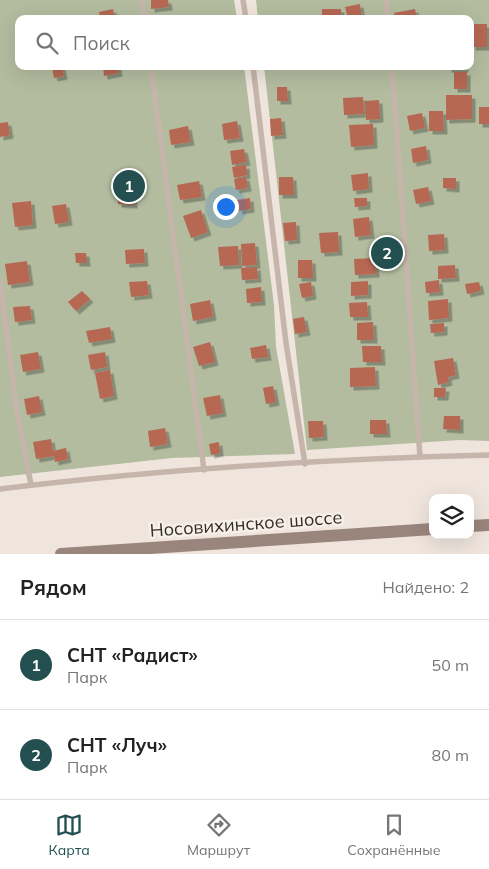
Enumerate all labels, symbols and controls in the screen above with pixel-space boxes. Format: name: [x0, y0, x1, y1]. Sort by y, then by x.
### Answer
search box: [15, 15, 474, 70]
icon: search: [33, 29, 61, 57]
text: Поиск: [73, 31, 130, 55]
pin: 1: [113, 167, 145, 205]
your location: [213, 194, 239, 220]
pin: 2: [371, 234, 403, 272]
map controls: [429, 494, 474, 539]
button: layers: [429, 494, 474, 539]
street label: Носовихинское шоссе: [149, 505, 343, 542]
text: Рядом: [20, 574, 87, 600]
text: Найдено: 2: [383, 577, 469, 597]
text: СНТ «Радист»: [67, 643, 198, 667]
text: 1: [31, 655, 41, 675]
text: 50 m: [432, 655, 469, 675]
text: Парк: [67, 667, 107, 687]
text: СНТ «Луч»: [67, 733, 167, 757]
text: 2: [31, 745, 41, 765]
text: 80 m: [432, 745, 469, 765]
text: Парк: [67, 757, 107, 777]
tab: Карта: [49, 811, 90, 859]
tab: Маршрут: [187, 811, 250, 859]
tab: Сохранённые: [347, 811, 440, 859]

